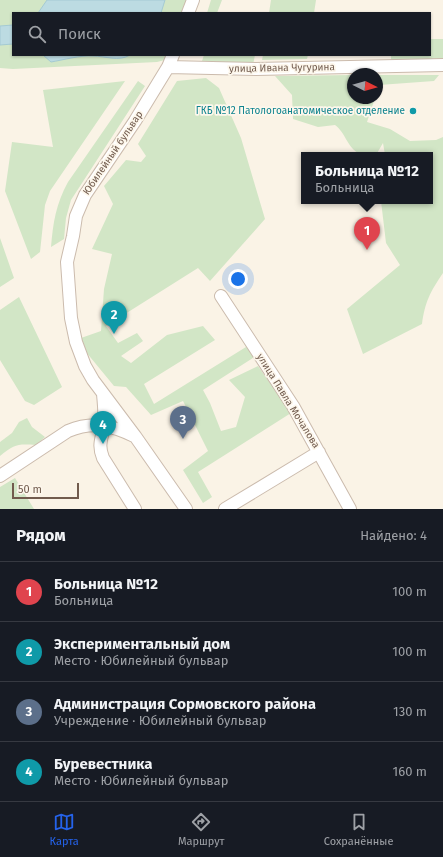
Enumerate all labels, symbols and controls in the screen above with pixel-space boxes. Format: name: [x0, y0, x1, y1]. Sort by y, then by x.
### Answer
search box: [12, 12, 431, 56]
icon: search: [26, 23, 48, 45]
text: Поиск: [58, 25, 101, 43]
street label: улица Ивана Чугурина: [229, 61, 335, 75]
north arrow: [347, 68, 383, 104]
place label: ГКБ №12 Патологоанатомическое отделение: [196, 105, 405, 117]
marker: ГКБ №12 Патологоанатомическое отделение: [408, 106, 418, 116]
street label: Юбилейный бульвар: [81, 109, 145, 197]
popup: [301, 152, 433, 204]
text: Больница №12: [315, 162, 419, 180]
text: Больница: [315, 180, 374, 195]
pin: 1: [354, 217, 380, 250]
your location: [228, 269, 248, 289]
pin: 2: [101, 301, 127, 334]
street label: улица Павла Мочалова: [254, 351, 322, 451]
pin: 3: [170, 406, 196, 439]
pin: 4: [90, 411, 116, 444]
scale bar: [12, 481, 79, 500]
text: 50 m: [18, 483, 42, 496]
text: Рядом: [16, 525, 66, 546]
text: Найдено: 4: [360, 528, 427, 543]
text: Больница №12: [54, 575, 158, 593]
text: 1: [26, 584, 32, 599]
text: 100 m: [392, 584, 427, 599]
text: Больница: [54, 593, 113, 608]
text: Экспериментальный дом: [54, 635, 230, 653]
text: 2: [26, 644, 32, 659]
text: 100 m: [392, 644, 427, 659]
text: Место · Юбилейный бульвар: [54, 653, 228, 668]
text: Администрация Сормовского района: [54, 695, 316, 713]
text: 3: [26, 704, 32, 719]
text: 130 m: [393, 704, 427, 719]
text: Учреждение · Юбилейный бульвар: [54, 713, 267, 728]
text: Буревестника: [54, 755, 152, 773]
text: 4: [25, 764, 33, 779]
text: 160 m: [393, 764, 427, 779]
text: Место · Юбилейный бульвар: [54, 773, 228, 788]
tab: Карта: [50, 811, 79, 848]
tab: Маршрут: [178, 811, 225, 848]
tab: Сохранённые: [324, 811, 393, 848]

